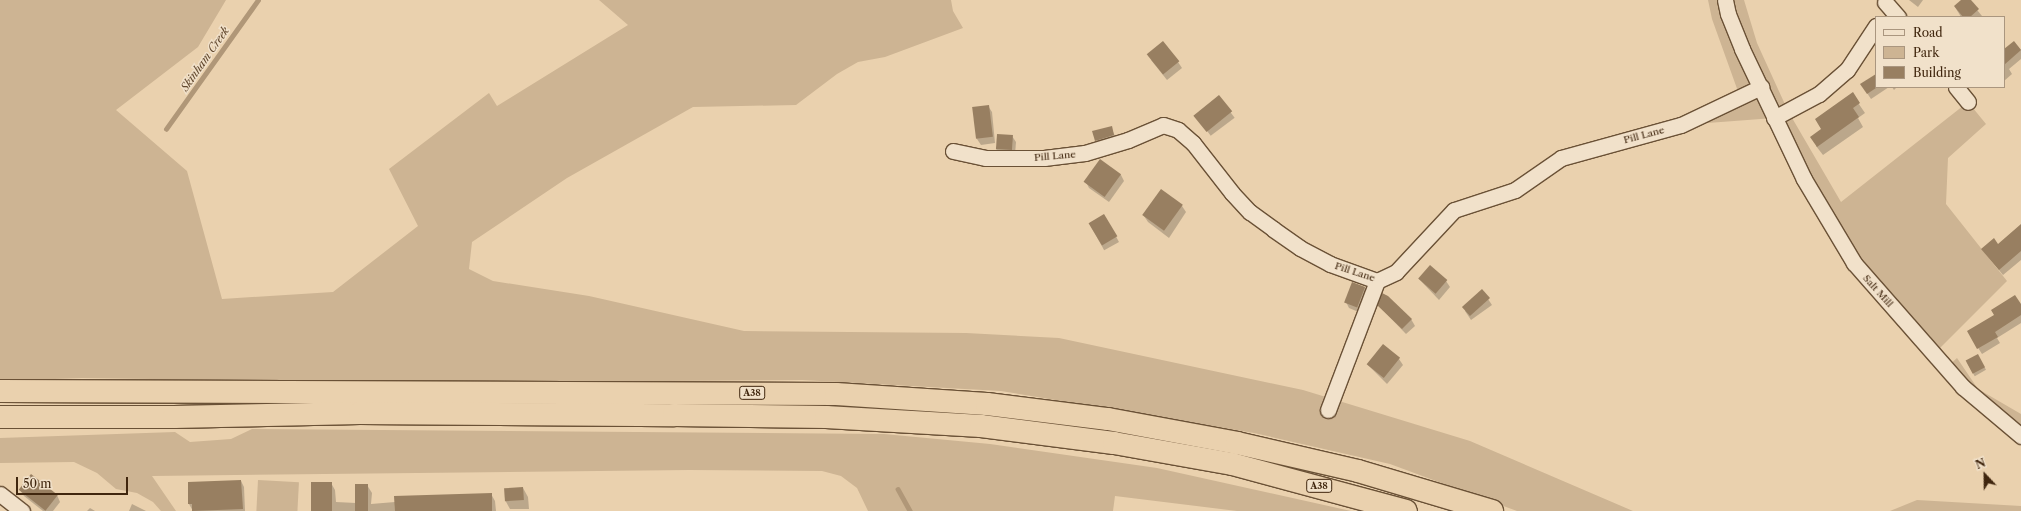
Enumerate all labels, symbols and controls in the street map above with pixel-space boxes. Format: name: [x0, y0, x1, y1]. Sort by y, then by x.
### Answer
legend: [1875, 16, 2005, 88]
water label: Skinham Creek: [178, 24, 232, 94]
text: Road: [1913, 25, 1943, 40]
text: Park: [1913, 45, 1939, 60]
text: Building: [1913, 65, 1961, 80]
street label: Pill Lane: [1622, 124, 1666, 146]
street label: Pill Lane: [1034, 148, 1076, 164]
street label: Pill Lane: [1333, 260, 1377, 284]
street label: Salt Mill: [1860, 272, 1896, 310]
road number: A38: [739, 386, 765, 400]
north arrow: [1965, 455, 2005, 495]
text: N: [1973, 456, 1988, 472]
scale bar: [18, 469, 130, 495]
text: 50 m: [23, 476, 52, 491]
road number: A38: [1306, 479, 1332, 493]

